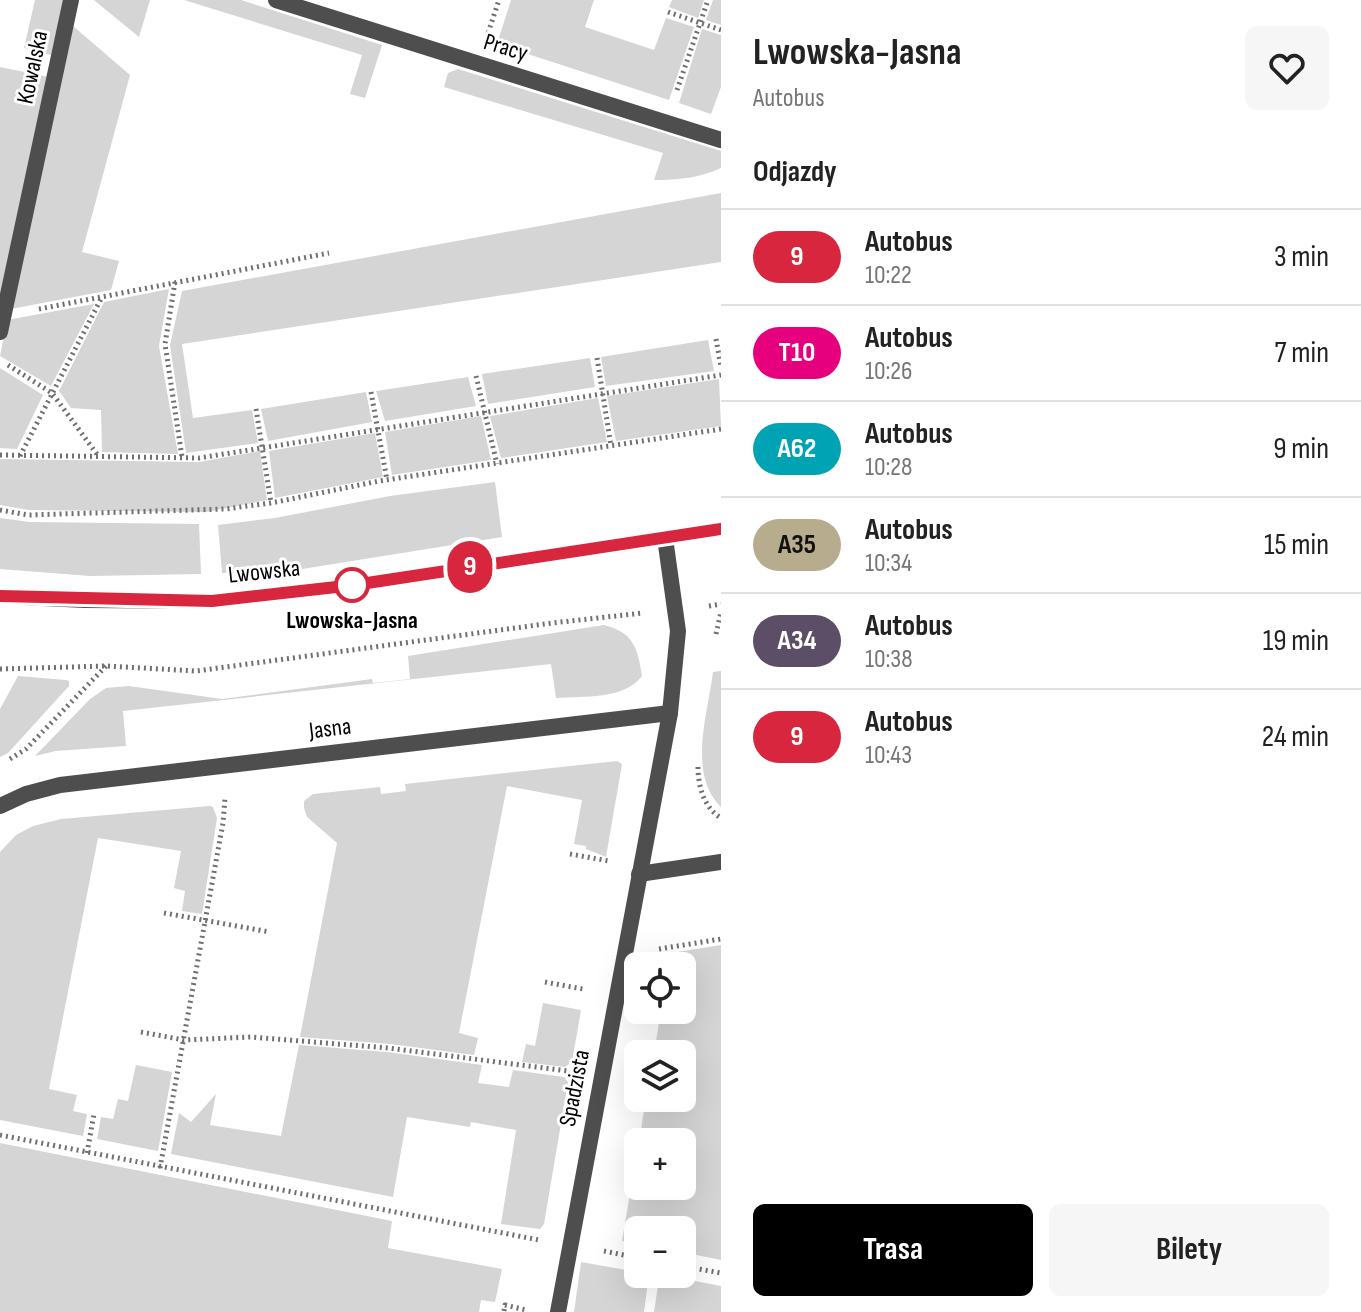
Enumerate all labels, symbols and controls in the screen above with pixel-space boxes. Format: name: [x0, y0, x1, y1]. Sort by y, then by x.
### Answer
button: heart: [1245, 26, 1329, 110]
street label: Pracy: [480, 27, 531, 68]
street label: Kowalska: [11, 28, 54, 106]
text: Lwowska-Jasna: [753, 30, 962, 75]
text: Autobus: [753, 83, 825, 114]
text: Odjazdy: [753, 154, 837, 190]
text: Autobus: [865, 224, 953, 260]
text: 3 min: [1274, 239, 1329, 275]
text: 9: [790, 240, 804, 273]
text: 10:22: [865, 260, 912, 291]
text: Autobus: [865, 320, 953, 356]
text: 7 min: [1275, 335, 1329, 371]
text: T10: [779, 336, 815, 369]
text: 10:26: [865, 356, 912, 387]
text: Autobus: [865, 416, 953, 452]
text: 9 min: [1273, 431, 1329, 467]
text: A62: [778, 432, 816, 465]
text: 10:28: [865, 452, 912, 483]
text: Autobus: [865, 512, 953, 548]
text: 15 min: [1264, 527, 1329, 563]
text: A35: [778, 528, 816, 561]
line badge: 9: [444, 541, 496, 593]
text: 10:34: [865, 548, 912, 579]
text: 9: [463, 550, 477, 583]
street label: Lwowska: [227, 553, 301, 590]
marker: Lwowska-Jasna: [335, 568, 369, 602]
place label: Lwowska-Jasna: [286, 606, 418, 635]
text: Autobus: [865, 608, 953, 644]
text: 19 min: [1263, 623, 1329, 659]
text: A34: [778, 624, 817, 657]
text: 10:38: [865, 644, 913, 675]
text: Autobus: [865, 704, 953, 740]
street label: Jasna: [306, 712, 353, 746]
text: 24 min: [1262, 719, 1329, 755]
text: 9: [790, 720, 804, 753]
text: 10:43: [865, 740, 912, 771]
map controls: [624, 952, 696, 1288]
button: locate: [624, 952, 696, 1024]
button: layers: [624, 1040, 696, 1112]
street label: Spadzista: [553, 1047, 596, 1129]
button: +: [624, 1128, 696, 1200]
button: Trasa: [753, 1204, 1033, 1296]
button: Bilety: [1049, 1204, 1329, 1296]
button: −: [624, 1216, 696, 1288]

